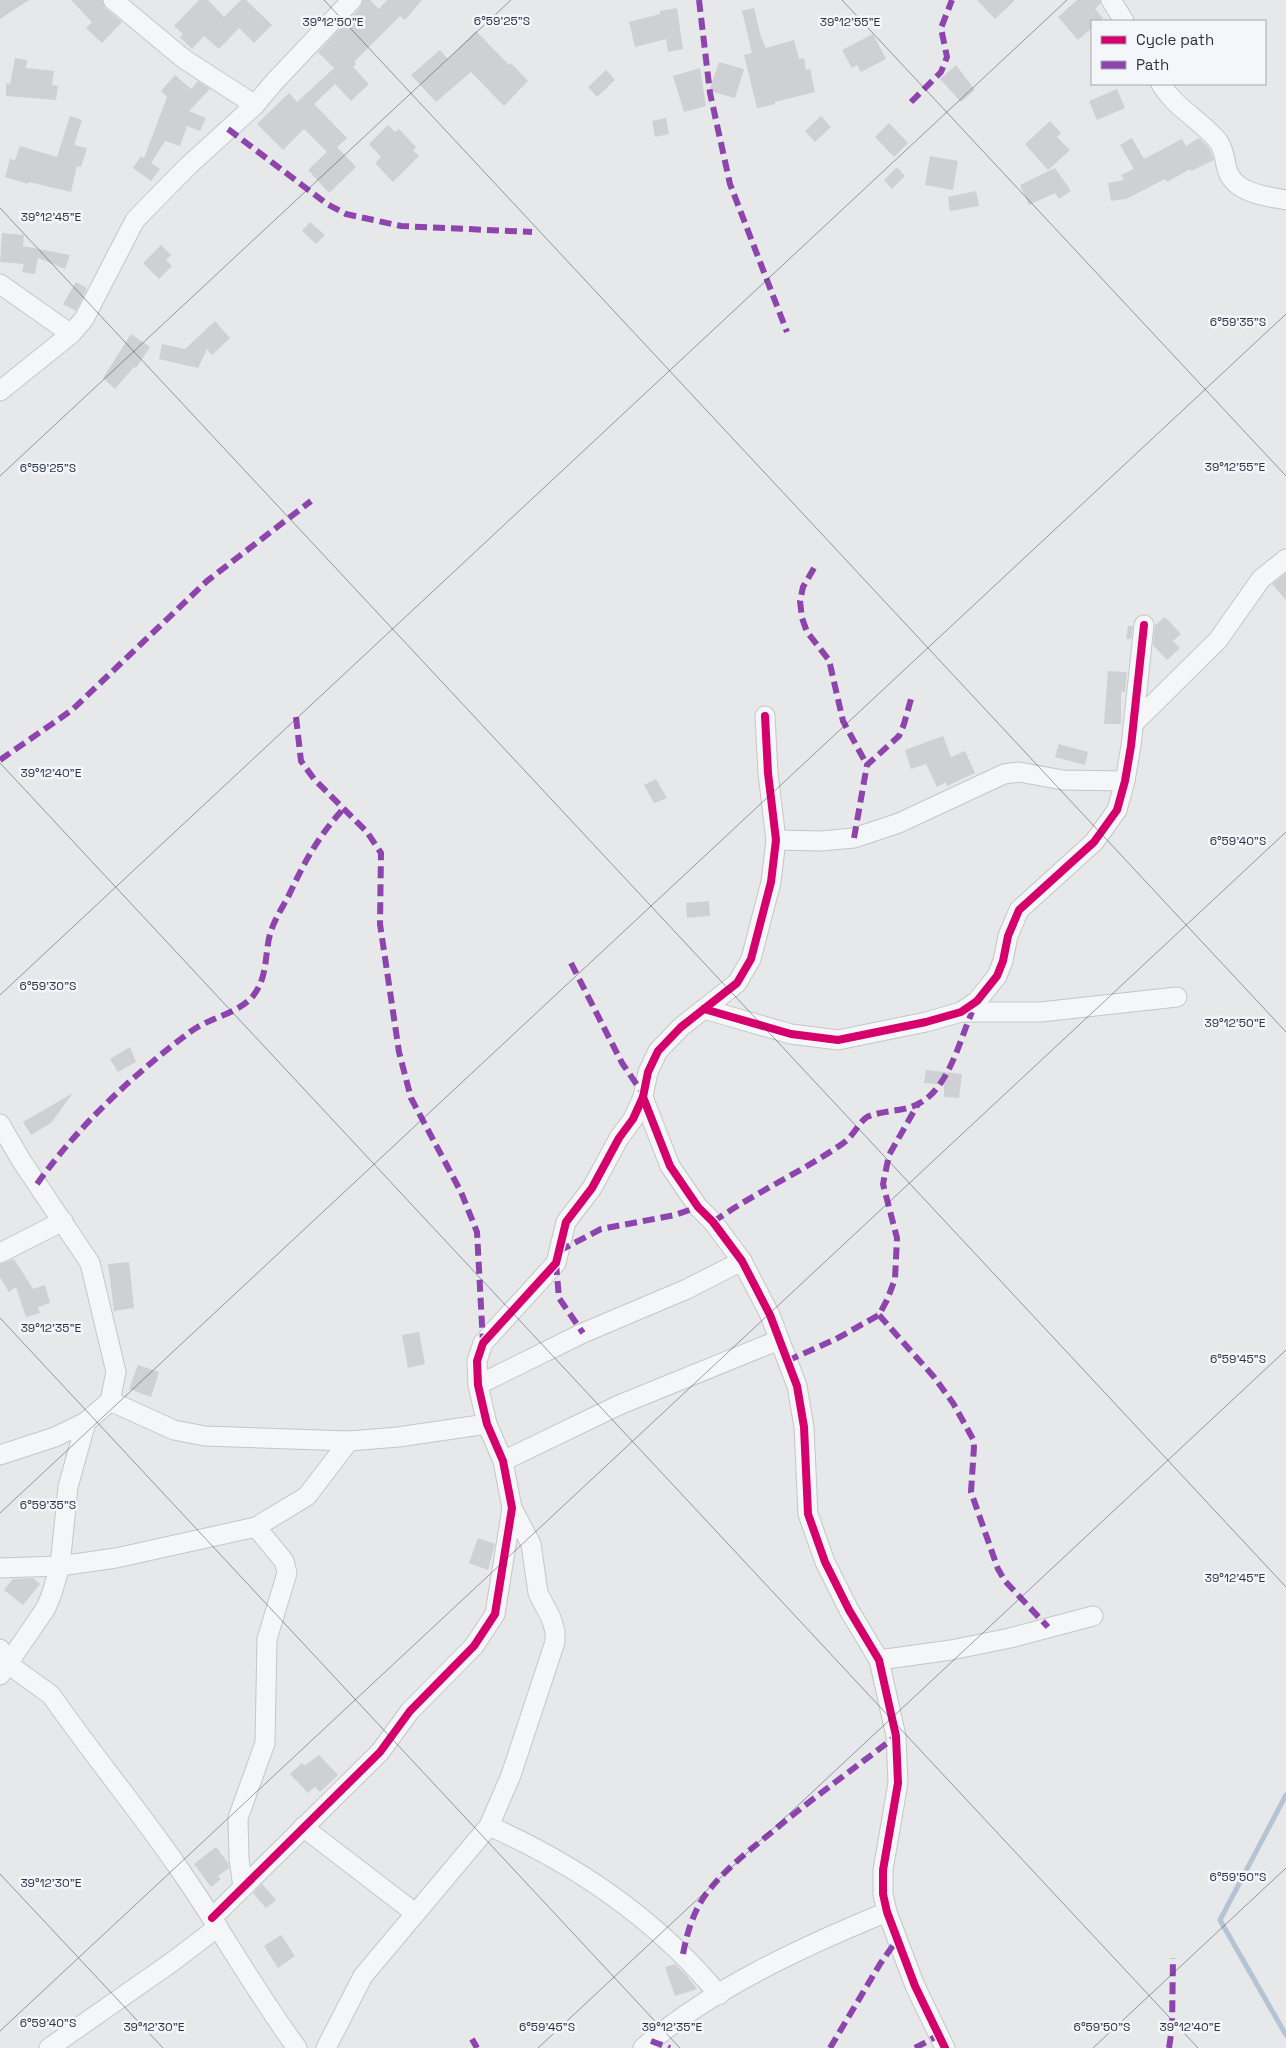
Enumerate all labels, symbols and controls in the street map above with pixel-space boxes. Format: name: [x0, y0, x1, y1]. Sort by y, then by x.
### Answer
text: 6°59'25"S: [474, 13, 530, 29]
text: 39°12'50"E: [302, 14, 364, 30]
text: 39°12'55"E: [820, 14, 881, 30]
legend: [1091, 20, 1266, 85]
text: Cycle path: [1136, 30, 1214, 49]
text: Path: [1136, 55, 1169, 74]
text: 39°12'45"E: [21, 209, 81, 225]
text: 6°59'35"S: [1210, 314, 1266, 330]
text: 39°12'55"E: [1205, 459, 1266, 475]
text: 6°59'25"S: [20, 460, 76, 476]
text: 39°12'40"E: [21, 765, 82, 781]
text: 6°59'40"S: [1210, 833, 1266, 849]
text: 6°59'30"S: [20, 978, 76, 994]
text: 39°12'50"E: [1204, 1015, 1266, 1031]
text: 39°12'35"E: [21, 1320, 82, 1336]
text: 6°59'45"S: [1210, 1351, 1266, 1367]
text: 6°59'35"S: [20, 1497, 76, 1513]
text: 39°12'45"E: [1205, 1570, 1265, 1586]
text: 6°59'50"S: [1210, 1869, 1266, 1885]
text: 39°12'30"E: [20, 1875, 82, 1891]
text: 6°59'40"S: [20, 2015, 76, 2031]
text: 39°12'30"E: [123, 2019, 185, 2035]
text: 6°59'45"S: [519, 2019, 575, 2035]
text: 39°12'35"E: [642, 2019, 703, 2035]
text: 6°59'50"S: [1074, 2019, 1130, 2035]
text: 39°12'40"E: [1160, 2019, 1221, 2035]

